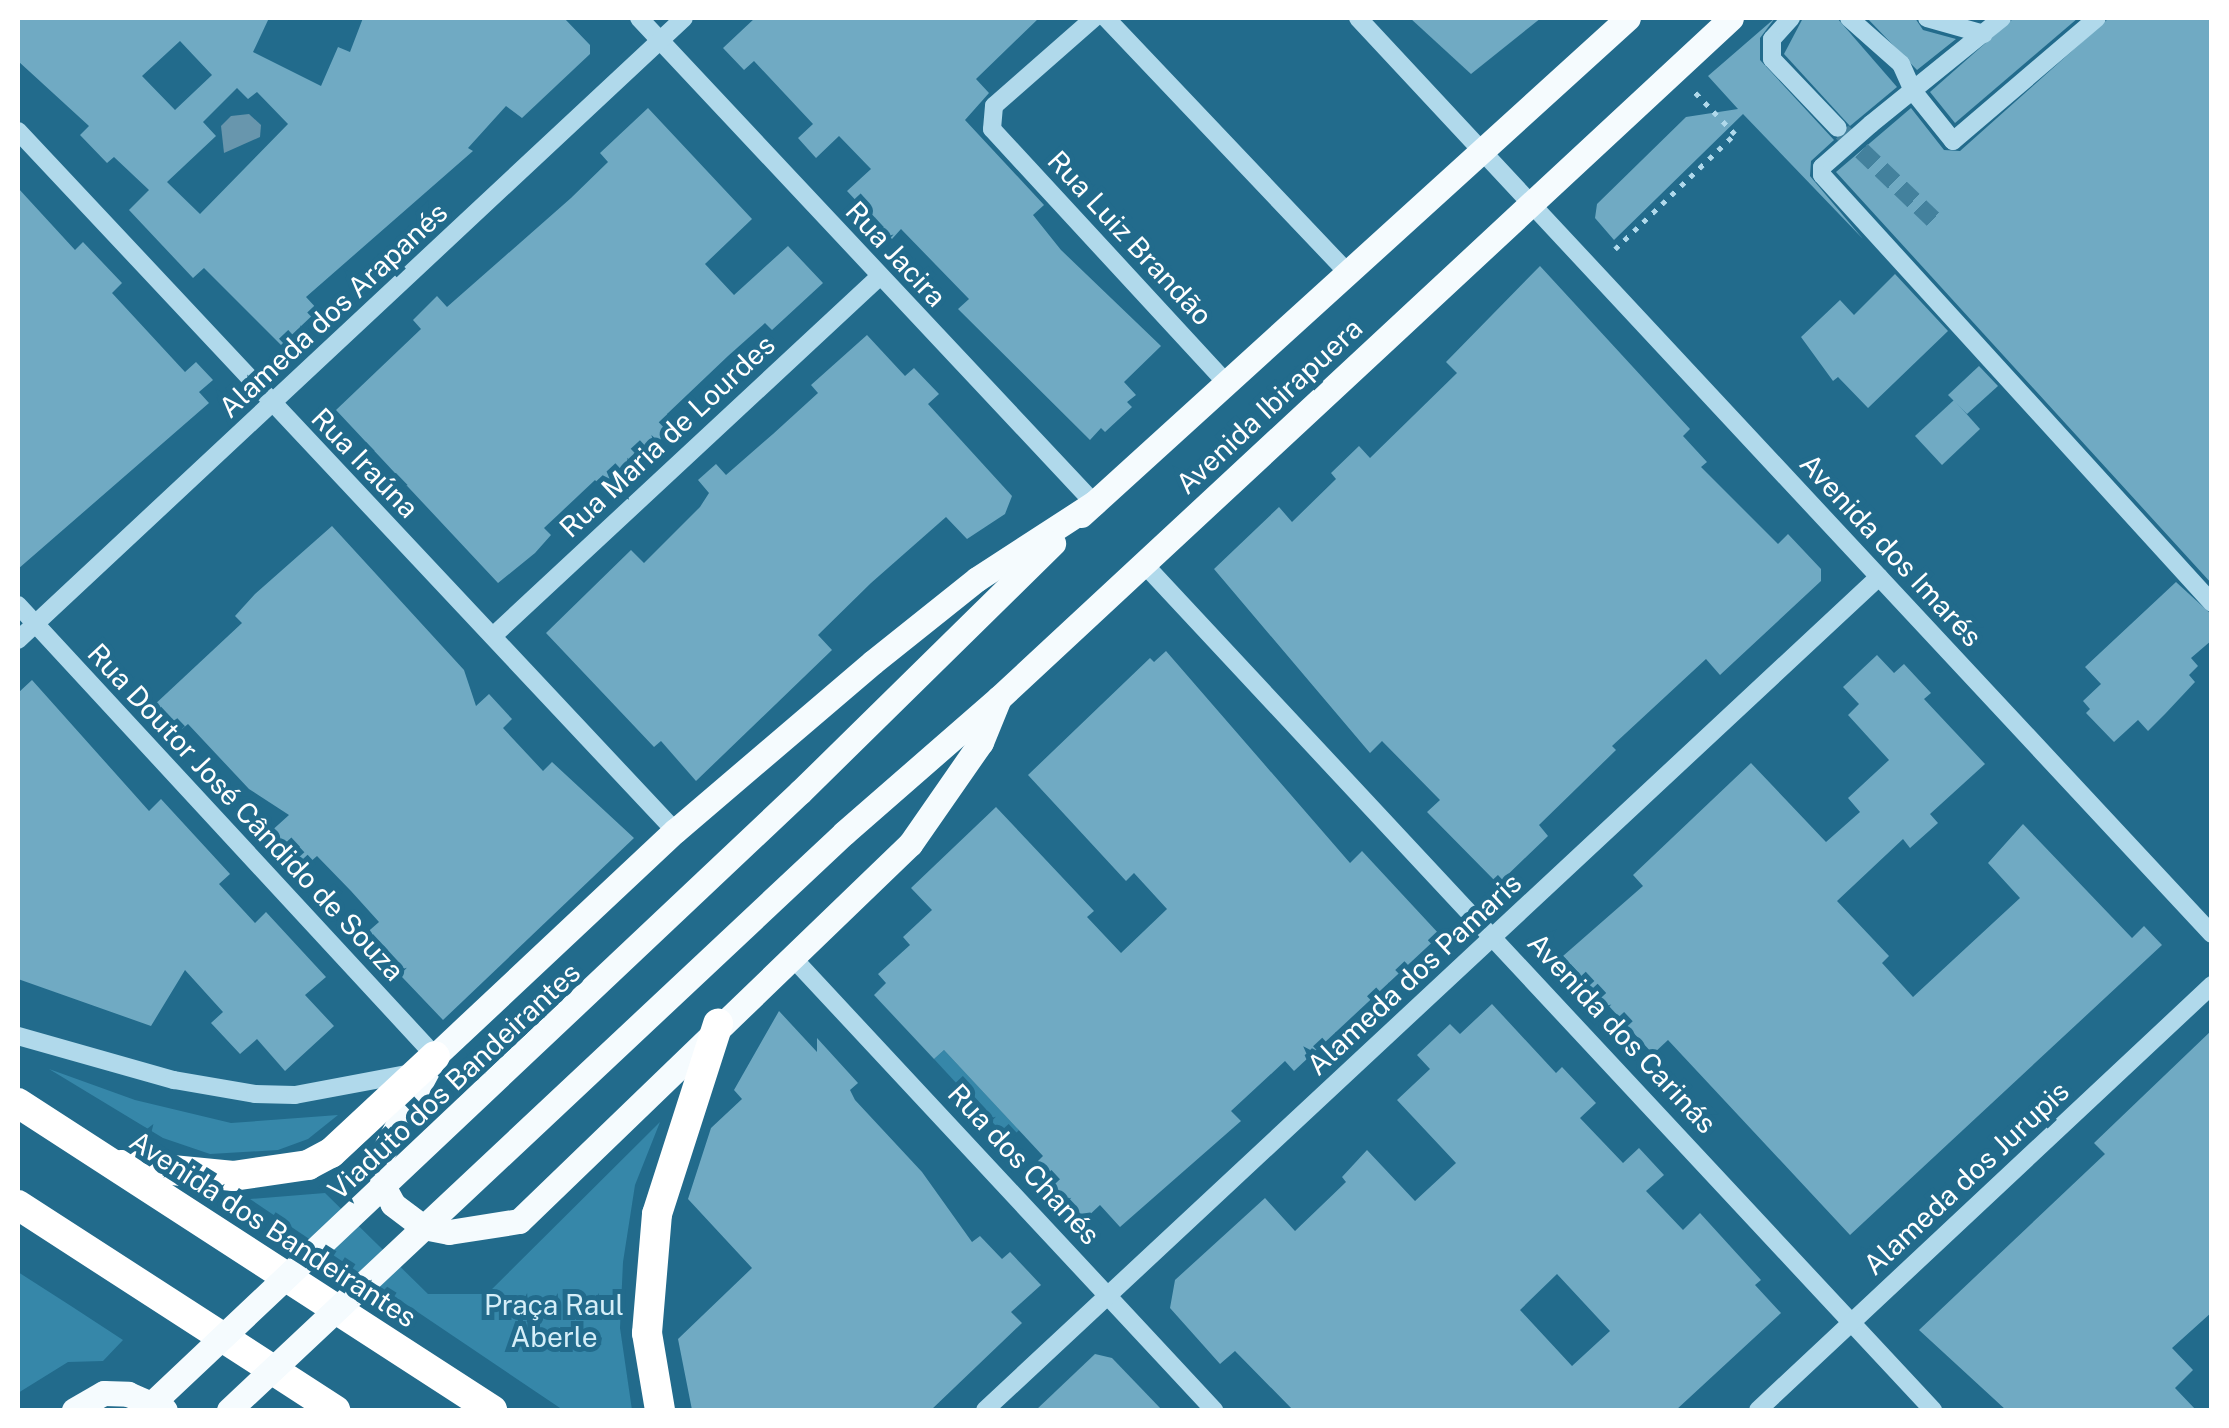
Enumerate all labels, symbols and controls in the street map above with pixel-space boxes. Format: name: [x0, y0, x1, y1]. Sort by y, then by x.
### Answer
street label: Rua Luiz Brandão: [1041, 144, 1219, 332]
street label: Rua Jacira: [839, 194, 953, 314]
street label: Alameda dos Arapanés: [212, 195, 454, 425]
street label: Avenida Ibirapuera: [1169, 311, 1369, 501]
street label: Rua Maria de Lourdes: [552, 327, 782, 545]
street label: Rua Iraúna: [305, 401, 425, 525]
street label: Avenida dos Imarés: [1793, 447, 1989, 653]
street label: Rua Doutor José Cândido de Souza: [80, 636, 412, 988]
street label: Alameda dos Pamaris: [1300, 866, 1528, 1082]
street label: Avenida dos Carinás: [1520, 926, 1724, 1140]
street label: Viaduto dos Bandeirantes: [321, 955, 587, 1207]
street label: Alameda dos Jurupis: [1856, 1074, 2076, 1282]
street label: Rua dos Chanés: [941, 1077, 1107, 1251]
street label: Avenida dos Bandeirantes: [123, 1124, 423, 1334]
park label: Praça Raul Aberle: [484, 1288, 624, 1354]

